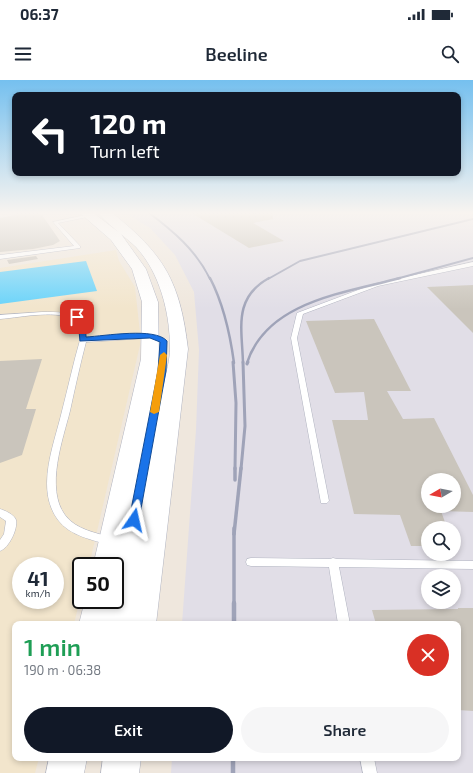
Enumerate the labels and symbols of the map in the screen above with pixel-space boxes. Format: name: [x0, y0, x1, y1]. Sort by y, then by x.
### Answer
pin: [60, 300, 94, 334]
north arrow: [421, 473, 461, 513]
position arrow: [113, 499, 155, 541]
speed limit sign: 50: [72, 557, 124, 609]

